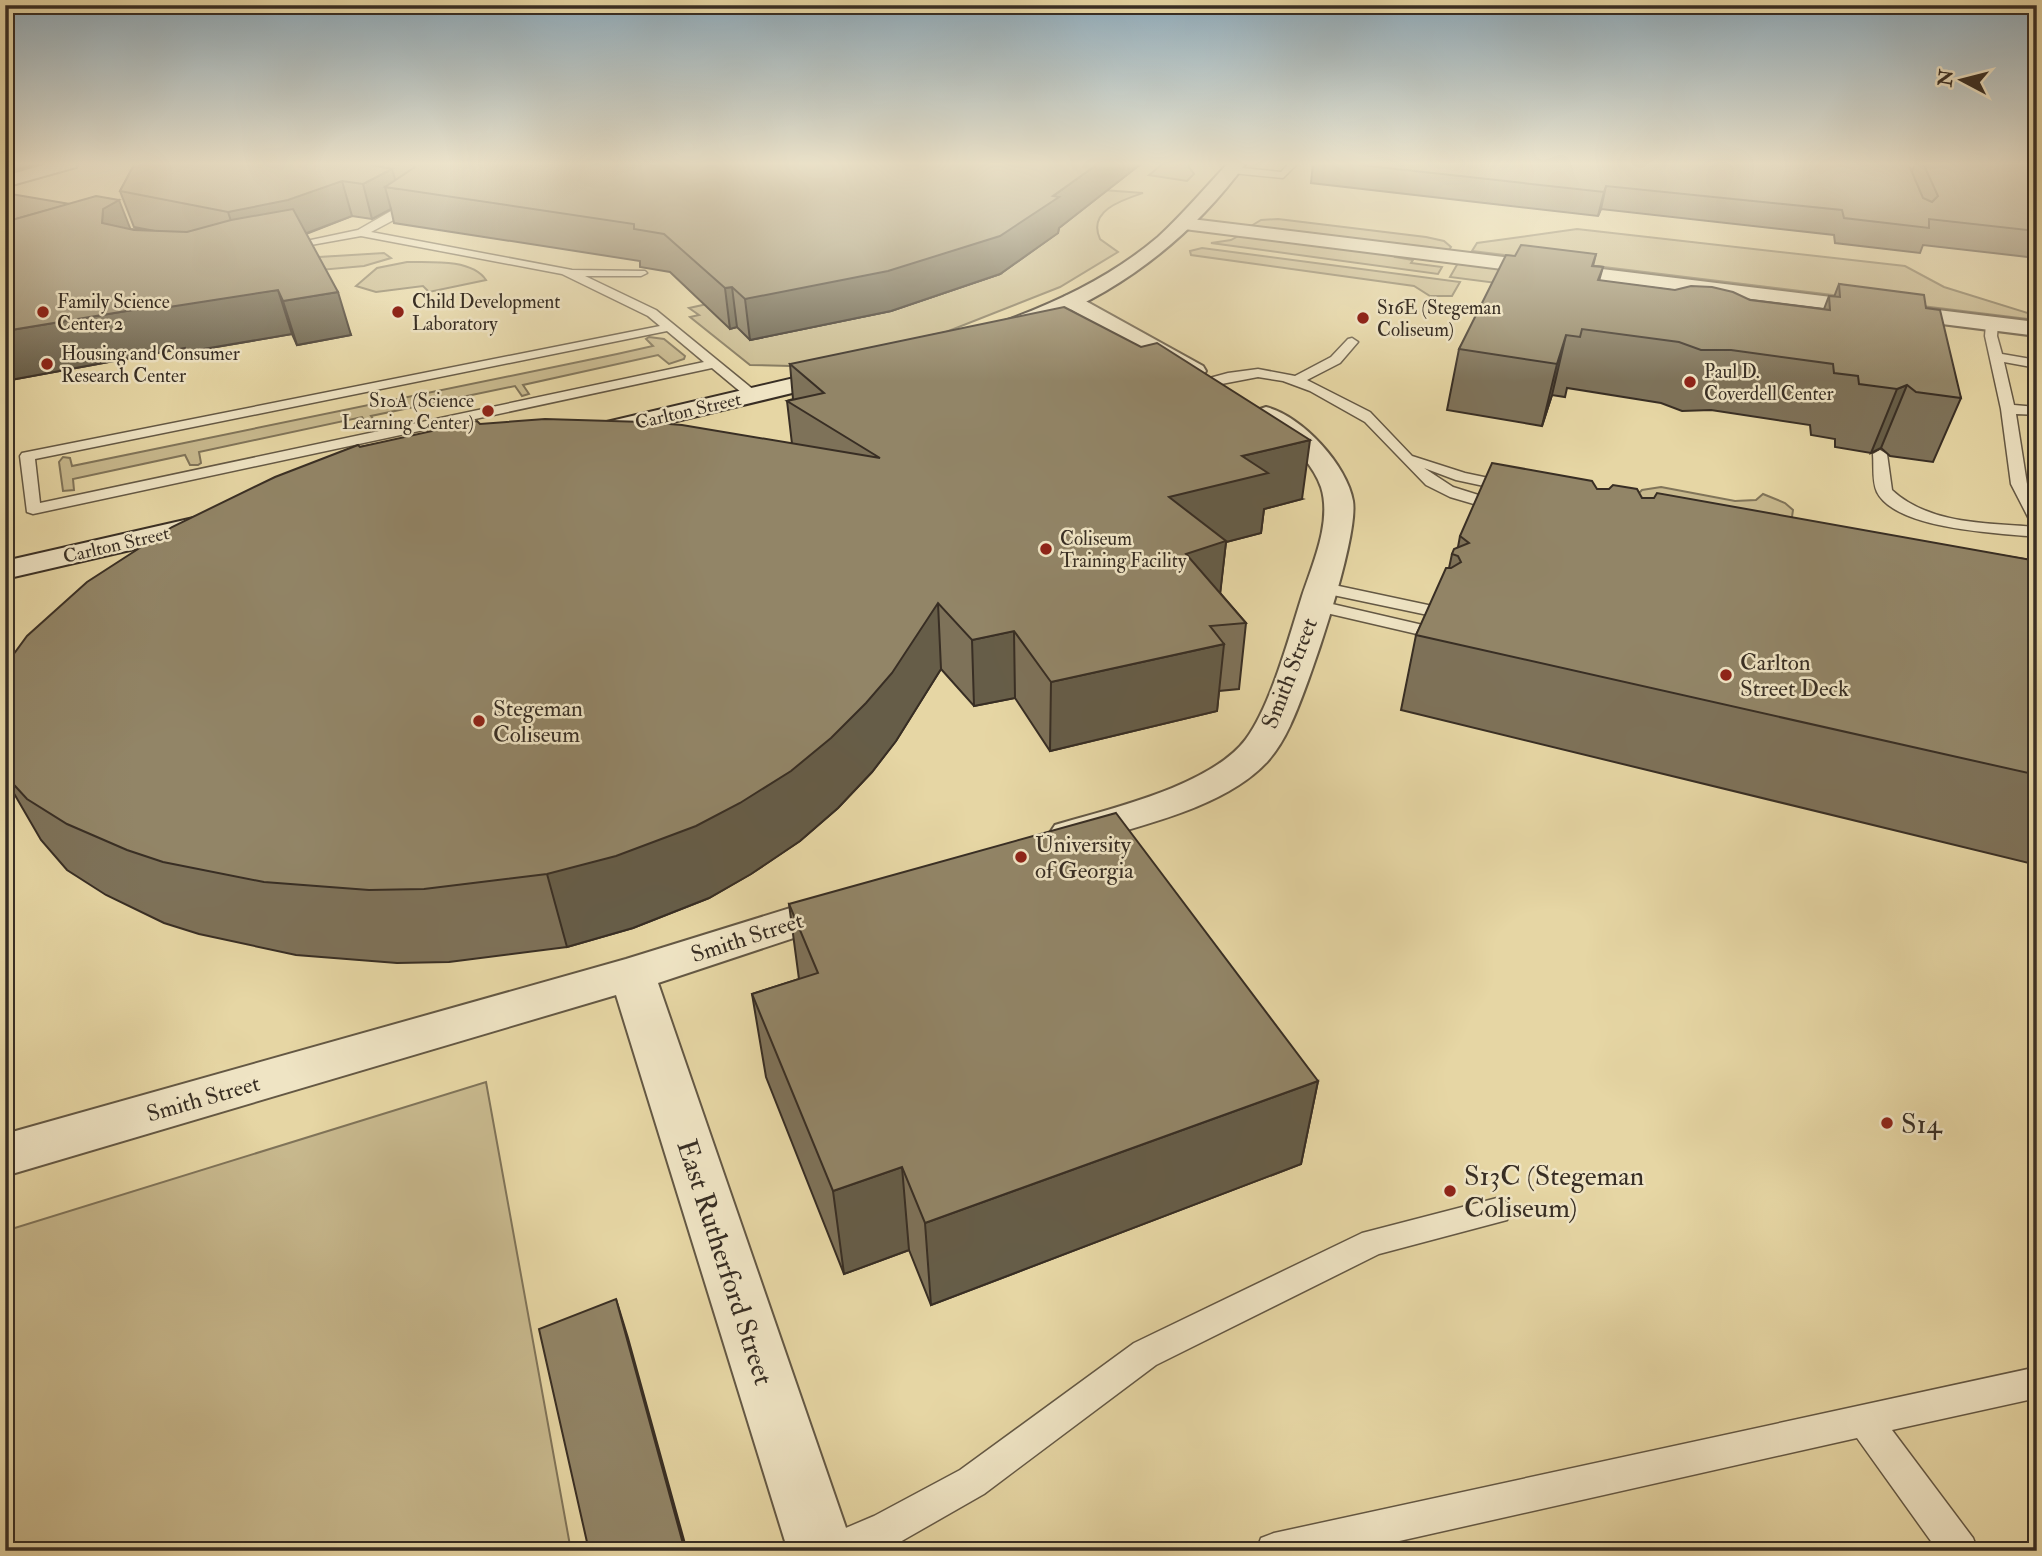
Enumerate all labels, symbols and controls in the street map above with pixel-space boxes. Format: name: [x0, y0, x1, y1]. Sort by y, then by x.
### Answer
north arrow: [1926, 46, 1996, 116]
text: N: [1933, 67, 1959, 89]
place label: Family Science Center 2: [57, 290, 170, 336]
place label: Child Development Laboratory: [412, 290, 560, 336]
place label: S16E (Stegeman Coliseum): [1377, 296, 1501, 342]
marker: Family Science Center 2: [35, 304, 51, 320]
marker: Child Development Laboratory: [390, 304, 406, 320]
marker: S16E (Stegeman Coliseum): [1355, 310, 1371, 326]
place label: Housing and Consumer Research Center: [61, 342, 240, 388]
marker: Housing and Consumer Research Center: [39, 356, 55, 372]
place label: Paul D. Coverdell Center: [1704, 360, 1834, 406]
marker: Paul D. Coverdell Center: [1682, 374, 1698, 390]
street label: Carlton Street: [633, 387, 744, 435]
place label: S10A (Science Learning Center): [342, 389, 474, 435]
marker: S10A (Science Learning Center): [480, 403, 496, 419]
street label: Carlton Street: [61, 521, 172, 569]
place label: Coliseum Training Facility: [1060, 527, 1187, 573]
marker: Coliseum Training Facility: [1038, 541, 1054, 557]
street label: Smith Street: [1255, 614, 1324, 733]
place label: Carlton Street Deck: [1740, 648, 1849, 703]
marker: Carlton Street Deck: [1718, 667, 1734, 683]
place label: Stegeman Coliseum: [493, 694, 583, 749]
marker: Stegeman Coliseum: [471, 713, 487, 729]
place label: University of Georgia: [1035, 830, 1134, 885]
marker: University of Georgia: [1013, 849, 1029, 865]
street label: Smith Street: [687, 906, 807, 969]
street label: Smith Street: [143, 1068, 263, 1128]
place label: S14: [1901, 1107, 1944, 1142]
marker: S14: [1879, 1115, 1895, 1131]
street label: East Rutherford Street: [668, 1135, 781, 1390]
place label: S13C (Stegeman Coliseum): [1464, 1159, 1644, 1226]
marker: S13C (Stegeman Coliseum): [1442, 1183, 1458, 1199]

